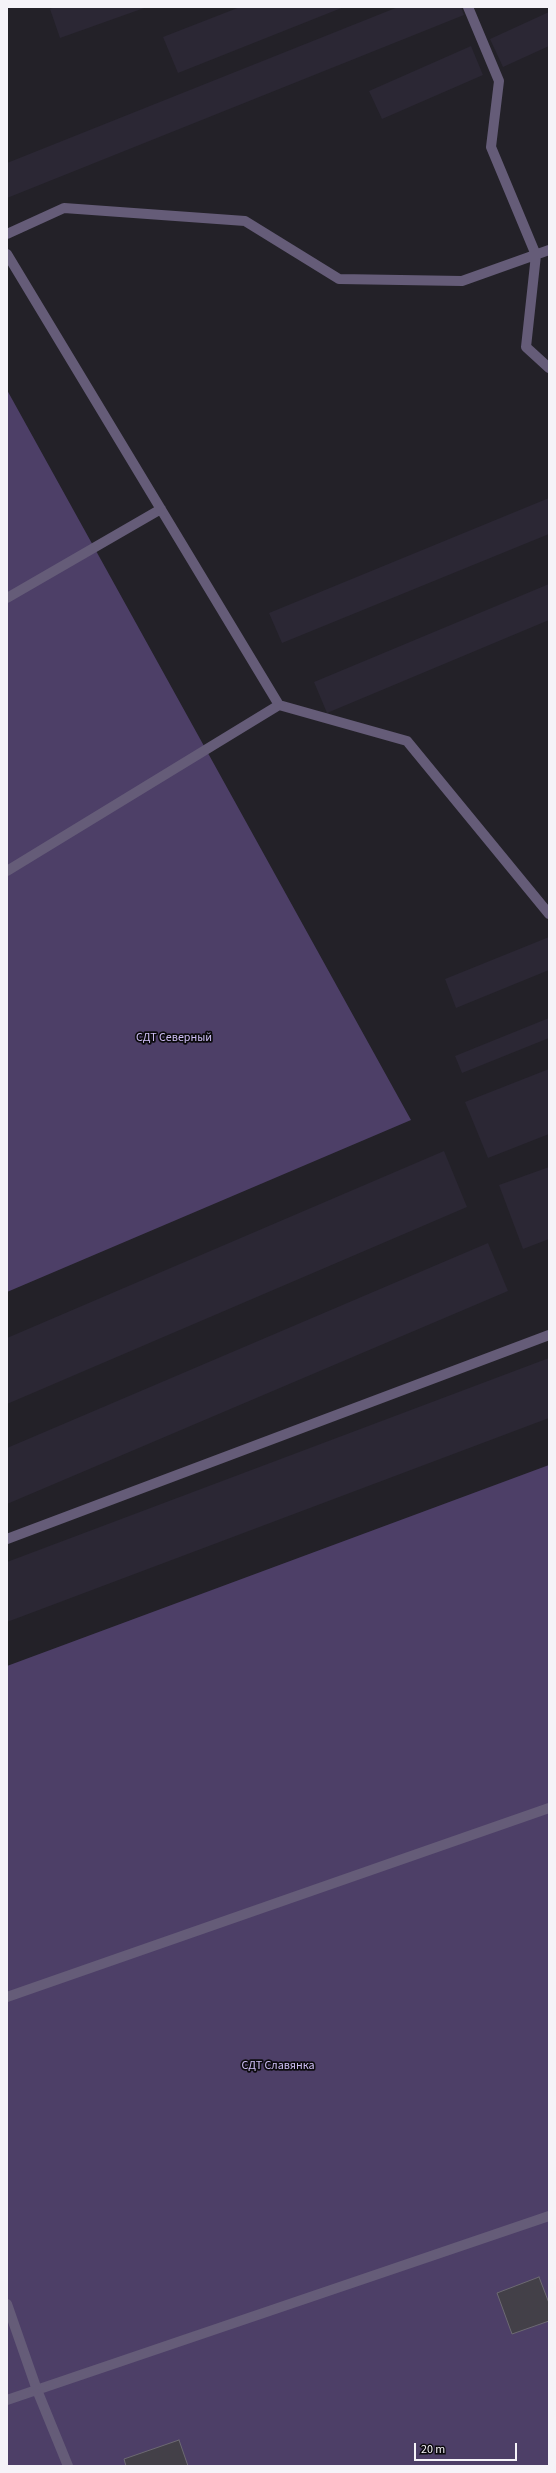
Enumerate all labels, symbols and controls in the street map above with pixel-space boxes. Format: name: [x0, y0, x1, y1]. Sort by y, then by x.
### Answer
park label: СДТ Северный: [136, 1031, 212, 1045]
park label: СДТ Славянка: [241, 2059, 315, 2073]
scale bar: [416, 2435, 519, 2461]
text: 20 m: [421, 2441, 445, 2458]

